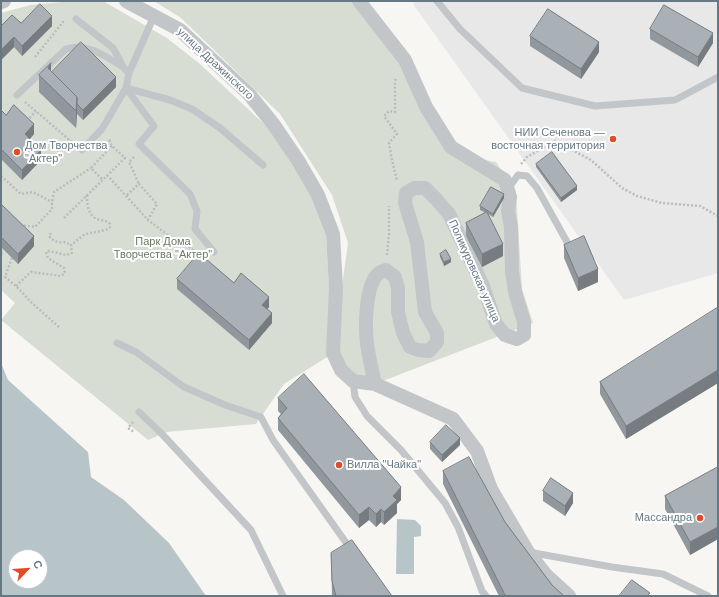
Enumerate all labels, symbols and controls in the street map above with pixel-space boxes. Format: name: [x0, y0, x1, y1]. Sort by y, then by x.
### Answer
street label: улица Дражинского: [174, 25, 256, 103]
place label: НИИ Сеченова — восточная территория: [491, 126, 605, 152]
marker: НИИ Сеченова — восточная территория: [608, 134, 618, 144]
place label: Дом Творчества "Актер": [25, 139, 107, 165]
marker: Дом Творчества "Актер": [12, 147, 22, 157]
street label: Поликуровская улица: [445, 218, 503, 324]
park label: Парк Дома Творчества "Актер": [114, 235, 212, 261]
place label: Вилла "Чайка": [347, 458, 421, 472]
marker: Вилла "Чайка": [334, 460, 344, 470]
place label: Массандра: [635, 511, 692, 525]
marker: Массандра: [695, 513, 705, 523]
north arrow: [8, 549, 48, 589]
text: С: [31, 558, 45, 570]

